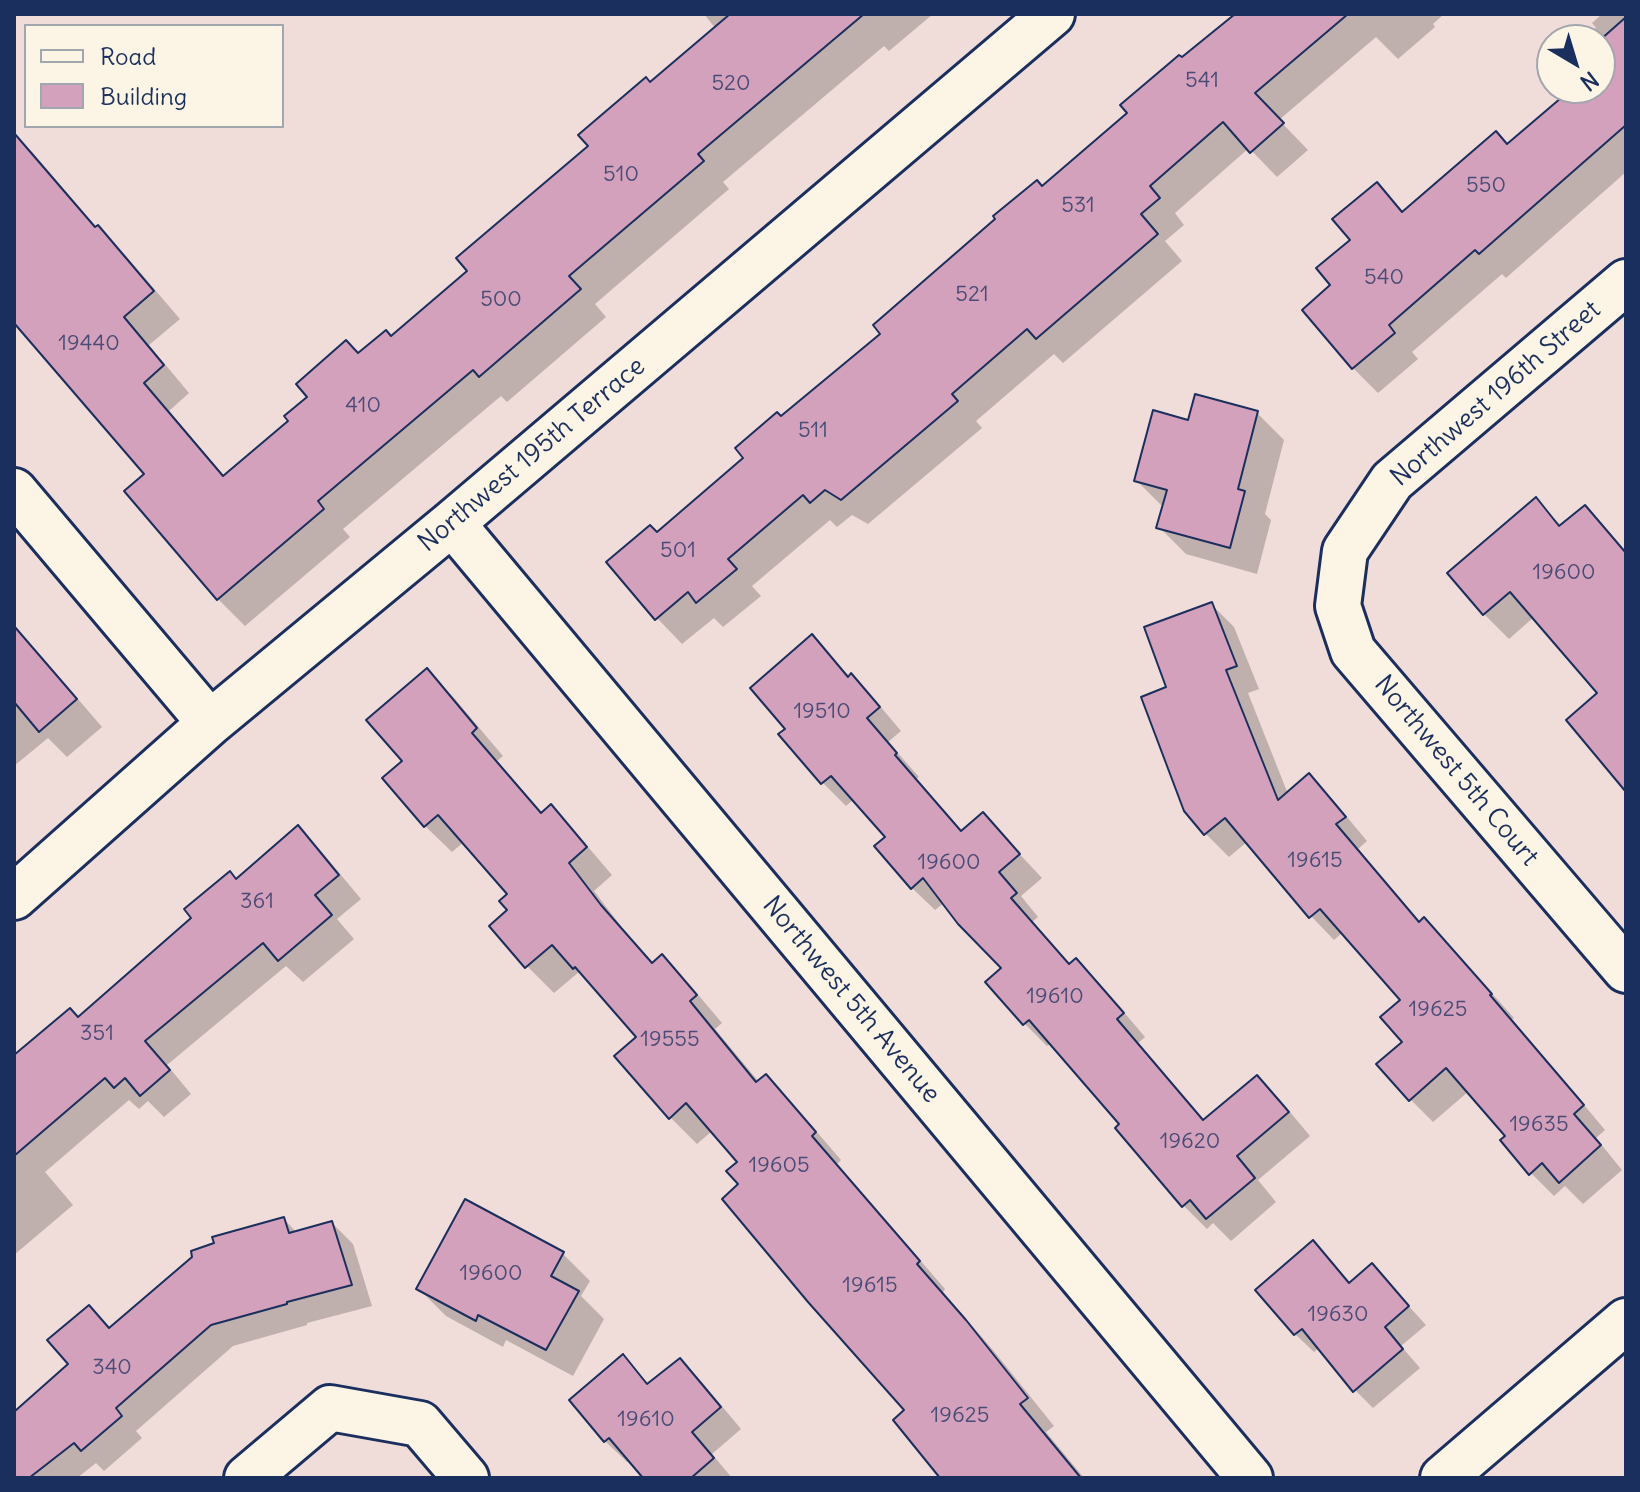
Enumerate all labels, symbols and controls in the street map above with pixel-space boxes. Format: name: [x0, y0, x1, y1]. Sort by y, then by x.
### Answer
legend: [24, 24, 284, 128]
north arrow: [1536, 24, 1616, 104]
text: Road: [100, 41, 156, 71]
text: N: [1575, 66, 1604, 97]
house number: 541: [1185, 68, 1219, 94]
house number: 520: [711, 71, 751, 97]
text: Building: [100, 81, 187, 111]
house number: 510: [603, 162, 639, 188]
house number: 550: [1466, 173, 1506, 199]
house number: 531: [1061, 193, 1095, 219]
house number: 540: [1364, 265, 1404, 291]
house number: 521: [955, 282, 989, 308]
house number: 500: [480, 287, 522, 313]
street label: Northwest 196th Street: [1385, 295, 1607, 493]
house number: 19440: [58, 331, 120, 357]
street label: Northwest 195th Terrace: [412, 351, 652, 559]
house number: 410: [345, 393, 381, 419]
house number: 511: [798, 418, 828, 444]
house number: 501: [660, 538, 696, 564]
house number: 19600: [1532, 560, 1596, 586]
street label: Northwest 5th Court: [1367, 670, 1545, 872]
house number: 19510: [793, 699, 851, 725]
house number: 19615: [1287, 848, 1343, 874]
house number: 19600: [917, 850, 981, 876]
house number: 361: [240, 889, 274, 915]
street label: Northwest 5th Avenue: [756, 890, 946, 1110]
house number: 19610: [1026, 984, 1084, 1010]
house number: 19625: [1409, 997, 1467, 1023]
house number: 351: [80, 1021, 114, 1047]
house number: 19555: [640, 1027, 700, 1053]
house number: 19635: [1509, 1112, 1569, 1138]
house number: 19620: [1160, 1129, 1220, 1155]
house number: 19605: [748, 1153, 810, 1179]
house number: 19600: [459, 1261, 523, 1287]
house number: 19615: [842, 1273, 898, 1299]
house number: 19630: [1307, 1302, 1369, 1328]
house number: 340: [92, 1355, 132, 1381]
house number: 19625: [931, 1403, 989, 1429]
house number: 19610: [617, 1407, 675, 1433]

